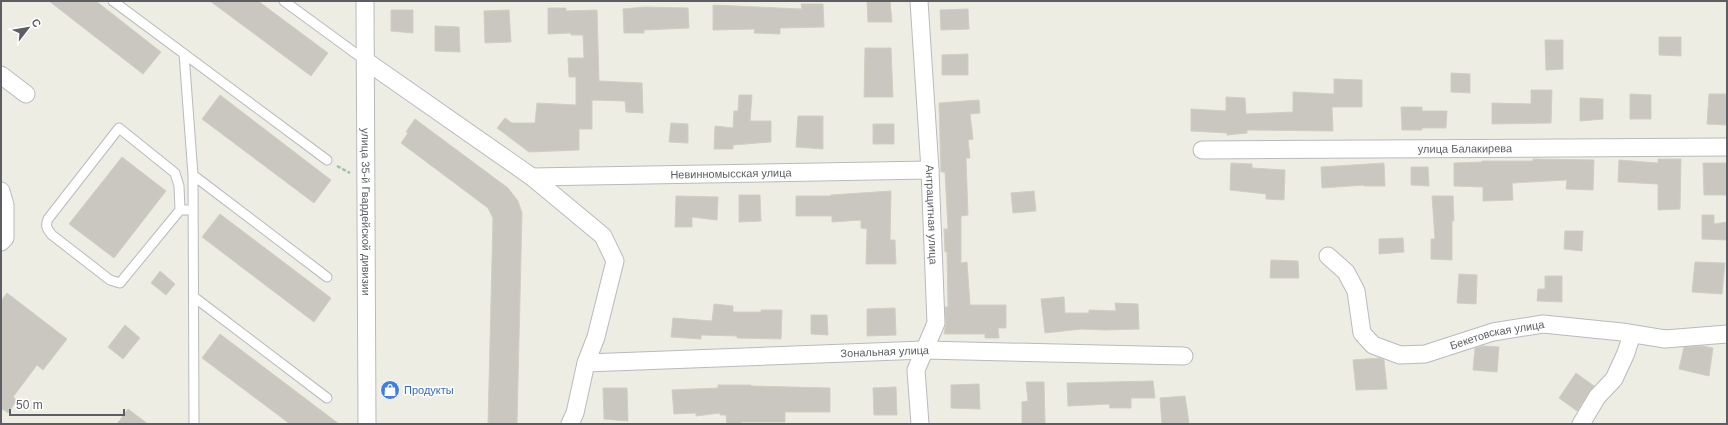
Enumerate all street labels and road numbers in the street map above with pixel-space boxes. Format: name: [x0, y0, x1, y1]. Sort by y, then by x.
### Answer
street label: улица 35-й Гвардейской дивизии: [360, 128, 372, 296]
street label: улица Балакирева: [1418, 142, 1513, 155]
street label: Антрацитная улица: [924, 164, 940, 266]
street label: Невинномысская улица: [670, 166, 793, 181]
street label: Бекетовская улица: [1448, 318, 1546, 352]
street label: Зональная улица: [840, 344, 930, 359]

